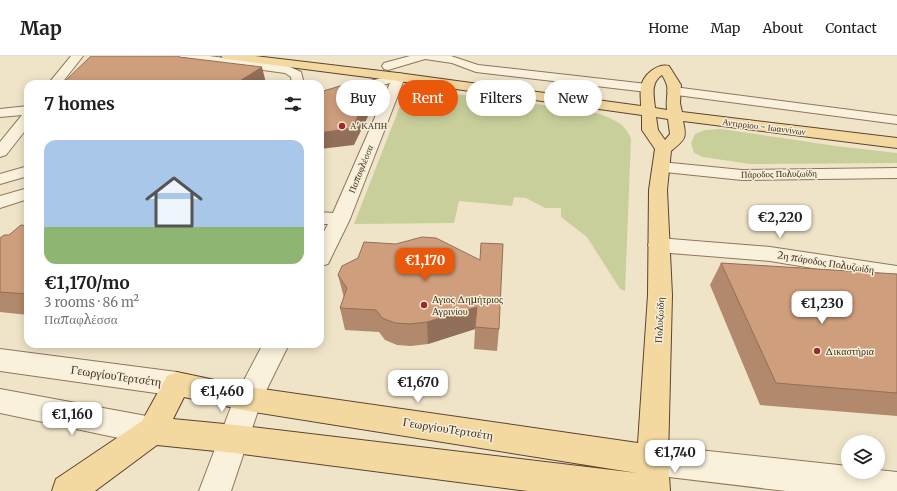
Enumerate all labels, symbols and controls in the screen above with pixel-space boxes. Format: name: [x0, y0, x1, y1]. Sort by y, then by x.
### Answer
text: Map: [20, 16, 62, 40]
text: Home: [648, 19, 689, 37]
text: Map: [711, 19, 740, 37]
text: About: [762, 19, 803, 37]
text: Contact: [825, 19, 877, 37]
chip: Buy: [336, 80, 390, 116]
chip: Rent: [398, 80, 458, 116]
chip: Filters: [466, 80, 536, 116]
chip: New: [544, 80, 602, 116]
text: 7 homes: [44, 93, 115, 115]
icon: filters: [282, 93, 304, 115]
street label: Αντιρρίου - Ιωαννίνων: [722, 116, 806, 137]
place label: Α' ΚΑΠΗ: [350, 120, 388, 131]
marker: Α' ΚΑΠΗ: [337, 121, 347, 131]
street label: Παπαφλέσσα: [346, 143, 375, 194]
icon: home: [138, 166, 210, 238]
street label: Πάροδος Πολυζωίδη: [741, 167, 817, 180]
pin: €2,220: [747, 205, 813, 239]
text: €2,220: [757, 209, 803, 226]
pin: €1,170: [392, 248, 458, 282]
street label: 2η πάροδος Πολυζωίδη: [777, 248, 875, 277]
text: €1,170: [405, 252, 445, 269]
text: €1,170/mo: [44, 272, 130, 294]
pin: €1,230: [789, 291, 855, 325]
place label: Αγιος Δημήτριος Αγρινίου: [432, 293, 503, 318]
text: 3 rooms · 86 m²: [44, 294, 139, 311]
text: €1,230: [800, 295, 844, 312]
street label: Πολυζωίδη: [652, 297, 667, 343]
marker: Αγιος Δημήτριος Αγρινίου: [419, 300, 429, 310]
text: Παπαφλέσσα: [44, 311, 118, 328]
place label: Δικαστήρια: [825, 345, 875, 358]
marker: Δικαστήρια: [812, 346, 822, 356]
street label: ΓεωργίουΤερτσέτη: [70, 362, 162, 389]
pin: €1,670: [385, 370, 451, 404]
text: €1,670: [397, 374, 439, 391]
pin: €1,460: [189, 379, 255, 413]
text: €1,460: [200, 383, 244, 400]
pin: €1,160: [39, 402, 105, 436]
text: €1,160: [51, 406, 93, 423]
street label: ΓεωργίουΤερτσέτη: [402, 414, 494, 443]
map controls: [841, 435, 885, 479]
button: layers: [841, 435, 885, 479]
pin: €1,740: [642, 440, 708, 474]
text: €1,740: [654, 444, 696, 461]

